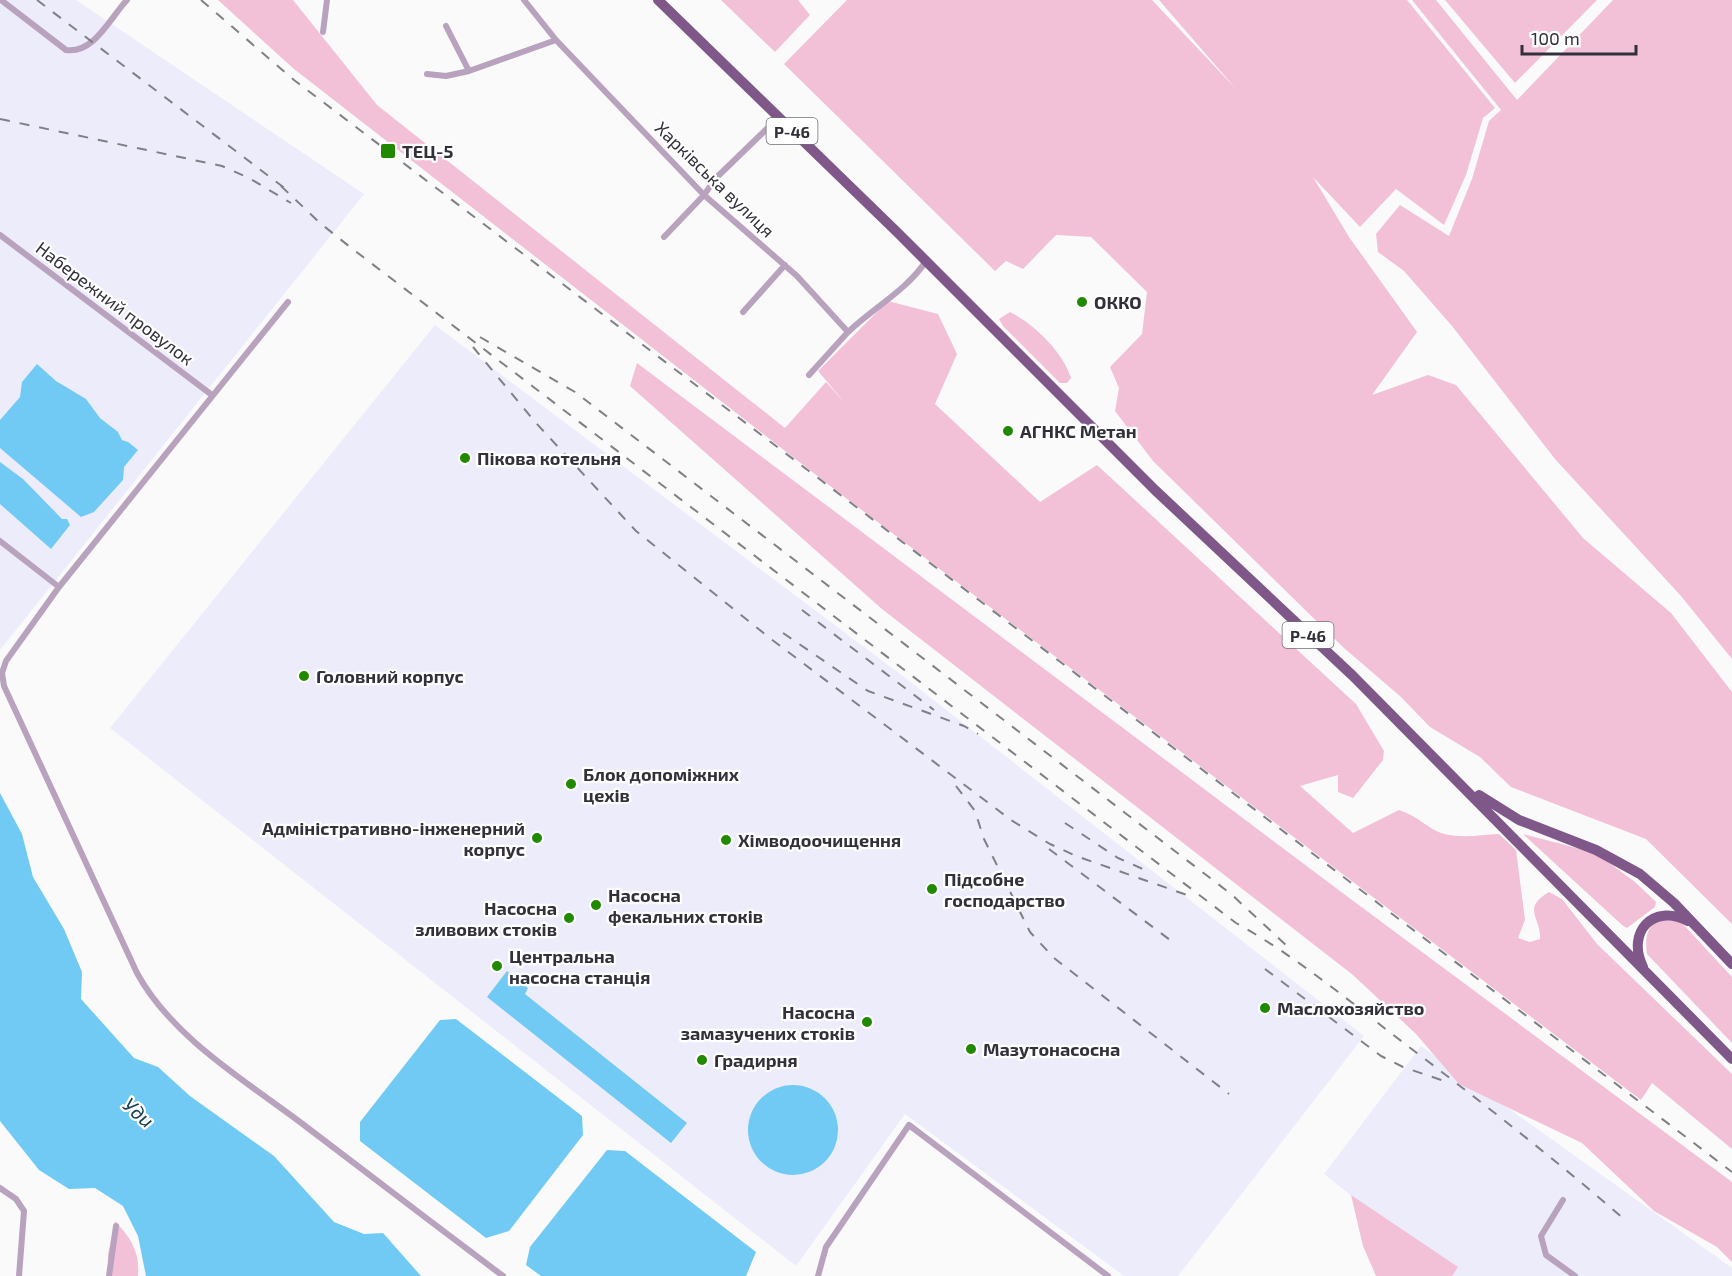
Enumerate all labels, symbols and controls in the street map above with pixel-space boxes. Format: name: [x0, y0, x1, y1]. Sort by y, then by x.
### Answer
scale bar: [1522, 18, 1636, 56]
text: 100 m: [1531, 27, 1580, 49]
street label: Харківська вулиця: [651, 116, 779, 242]
road number: Р-46: [766, 118, 818, 144]
place label: ТЕЦ-5: [402, 140, 453, 162]
marker: ТЕЦ-5: [379, 142, 397, 160]
street label: Набережний провулок: [32, 236, 199, 370]
place label: ОККО: [1094, 291, 1142, 313]
marker: ОККО: [1075, 295, 1089, 309]
place label: АГНКС Метан: [1020, 420, 1137, 442]
marker: АГНКС Метан: [1001, 424, 1015, 438]
place label: Пікова котельня: [477, 447, 621, 469]
marker: Пікова котельня: [458, 451, 472, 465]
road number: Р-46: [1282, 622, 1334, 648]
place label: Головний корпус: [316, 665, 464, 687]
marker: Головний корпус: [297, 669, 311, 683]
place label: Блок допоміжних цехів: [583, 763, 740, 806]
marker: Блок допоміжних цехів: [564, 777, 578, 791]
place label: Адміністративно-інженерний корпус: [262, 817, 525, 860]
place label: Хімводоочищення: [738, 829, 901, 851]
marker: Адміністративно-інженерний корпус: [530, 831, 544, 845]
marker: Хімводоочищення: [719, 833, 733, 847]
place label: Підсобне господарство: [944, 868, 1065, 911]
marker: Підсобне господарство: [925, 882, 939, 896]
place label: Насосна фекальних стоків: [608, 884, 763, 927]
place label: Насосна зливових стоків: [415, 897, 557, 940]
marker: Насосна фекальних стоків: [589, 898, 603, 912]
marker: Насосна зливових стоків: [562, 911, 576, 925]
place label: Центральна насосна станція: [509, 945, 650, 988]
marker: Центральна насосна станція: [490, 959, 504, 973]
place label: Маслохозяйство: [1277, 997, 1424, 1019]
place label: Насосна замазучених стоків: [681, 1001, 855, 1044]
marker: Маслохозяйство: [1258, 1001, 1272, 1015]
marker: Насосна замазучених стоків: [860, 1015, 874, 1029]
place label: Мазутонасосна: [983, 1038, 1120, 1060]
marker: Мазутонасосна: [964, 1042, 978, 1056]
place label: Градирня: [714, 1049, 798, 1071]
marker: Градирня: [695, 1053, 709, 1067]
water label: Уди: [118, 1092, 160, 1132]

